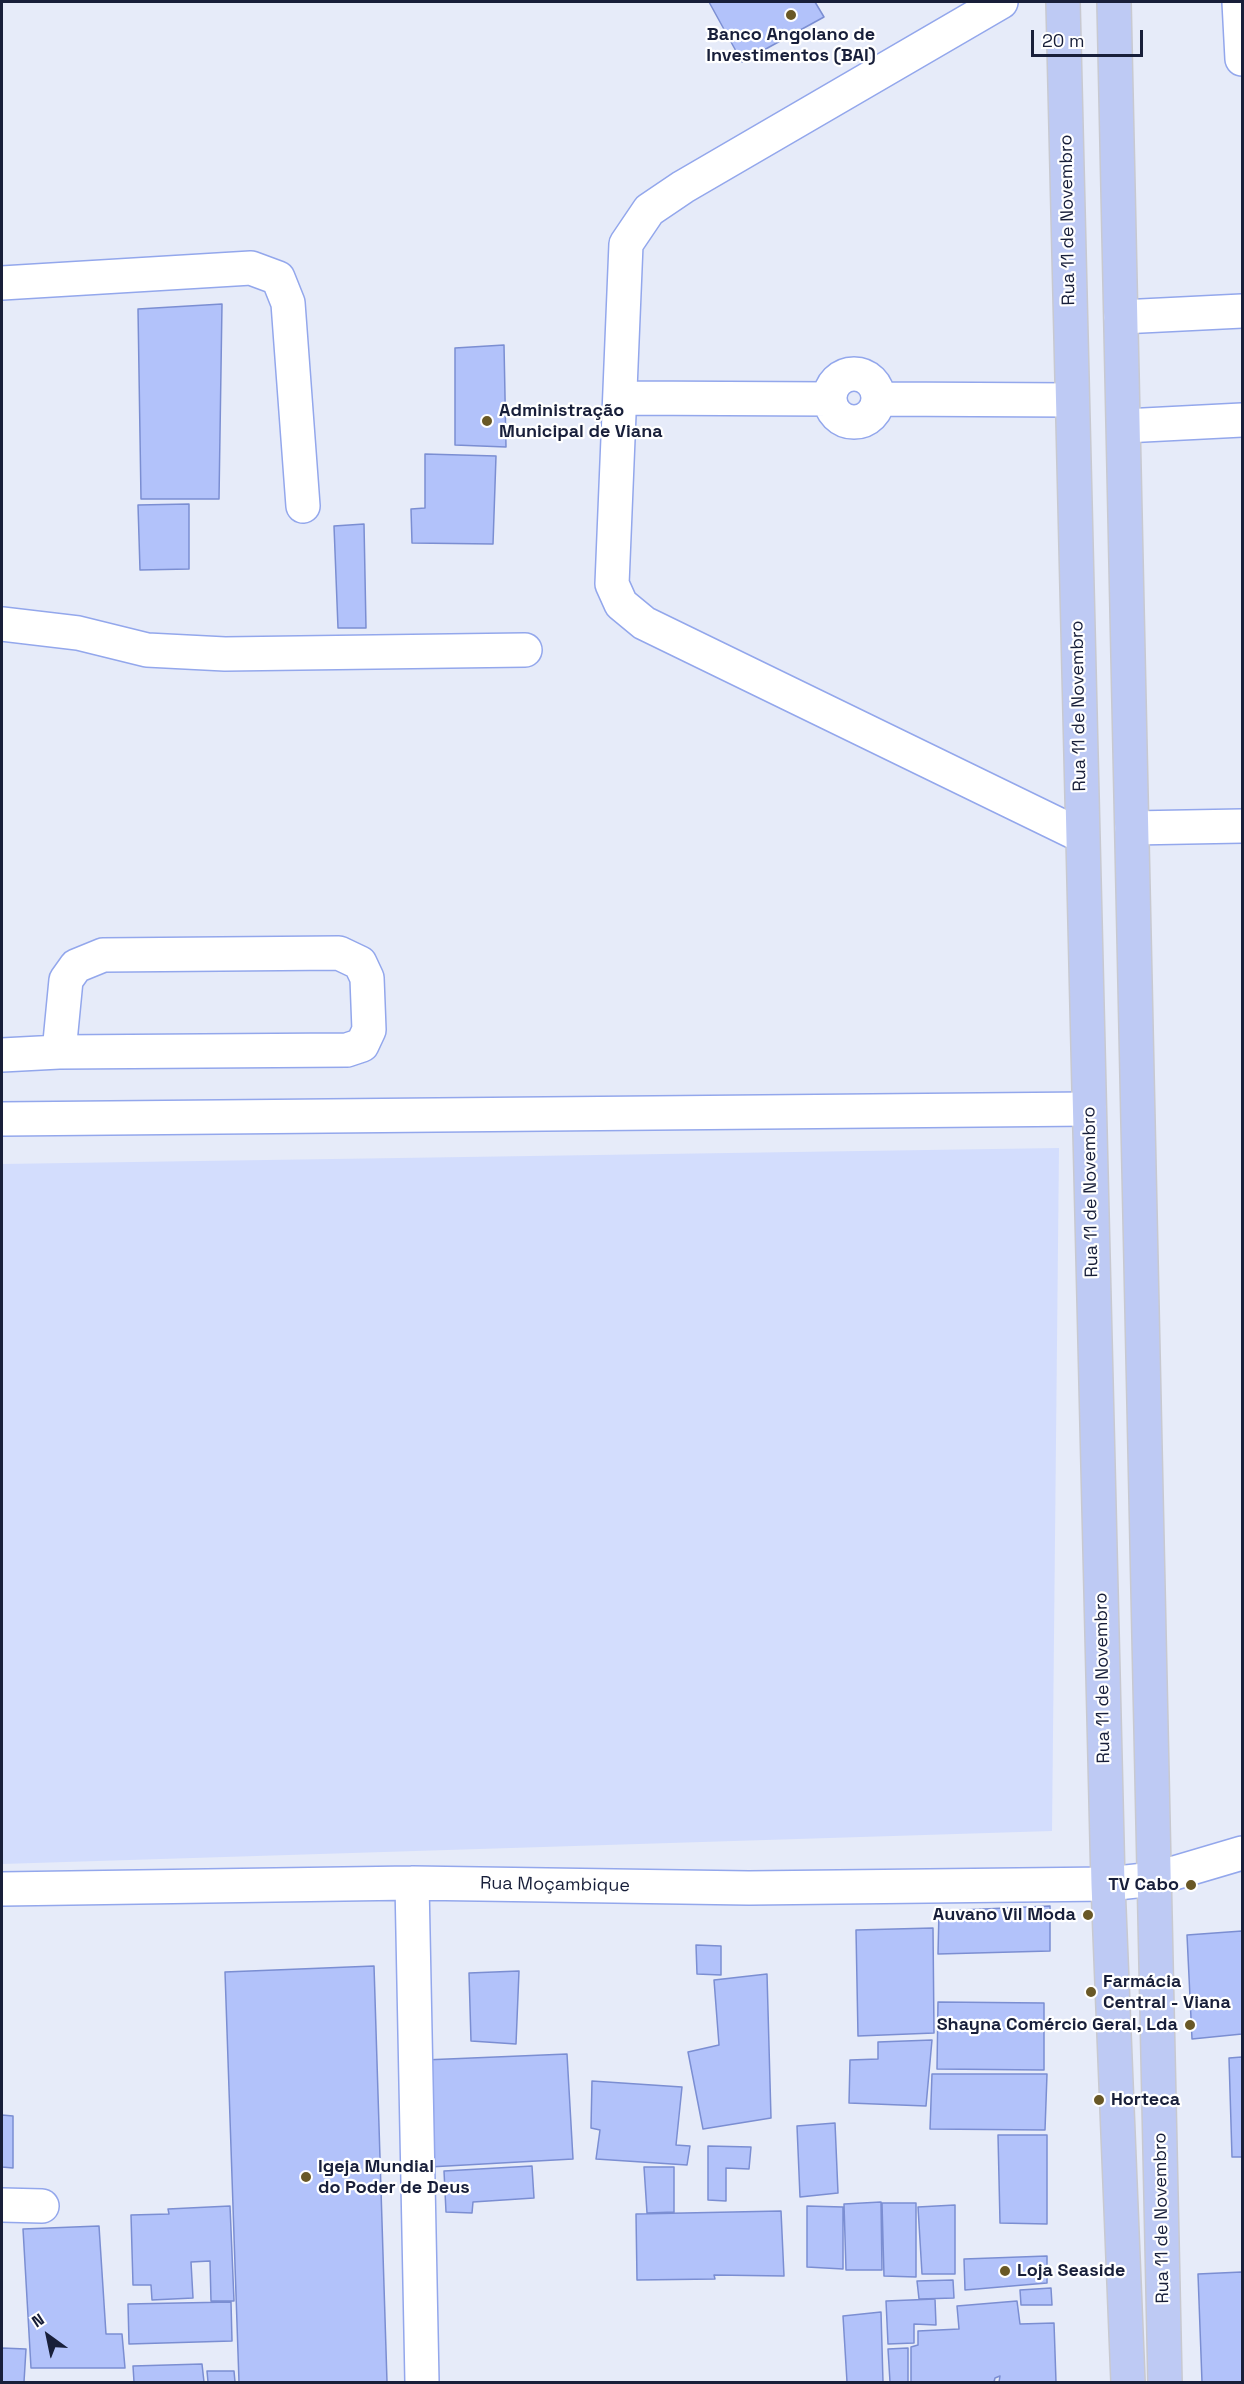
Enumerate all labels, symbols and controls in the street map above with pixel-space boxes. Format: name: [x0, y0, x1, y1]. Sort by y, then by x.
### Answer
marker: Banco Angolano de Investimentos (BAI): [784, 8, 798, 22]
scale bar: [1034, 18, 1146, 56]
place label: Banco Angolano de Investimentos (BAI): [706, 24, 876, 66]
text: 20 m: [1042, 29, 1085, 52]
street label: Rua 11 de Novembro: [1056, 134, 1080, 306]
place label: Administração Municipal de Viana: [499, 400, 663, 442]
marker: Administração Municipal de Viana: [480, 414, 494, 428]
street label: Rua 11 de Novembro: [1067, 620, 1091, 792]
street label: Rua 11 de Novembro: [1079, 1106, 1103, 1278]
street label: Rua 11 de Novembro: [1091, 1592, 1115, 1764]
street label: Rua Moçambique: [480, 1873, 630, 1897]
place label: TV Cabo: [1108, 1874, 1179, 1896]
marker: TV Cabo: [1184, 1878, 1198, 1892]
place label: Auvano Vil Moda: [933, 1904, 1076, 1926]
marker: Auvano Vil Moda: [1081, 1908, 1095, 1922]
place label: Farmácia Central - Viana: [1103, 1971, 1231, 2014]
marker: Farmácia Central - Viana: [1084, 1985, 1098, 1999]
place label: Shayna Comércio Geral, Lda: [937, 2014, 1178, 2036]
marker: Shayna Comércio Geral, Lda: [1183, 2018, 1197, 2032]
place label: Horteca: [1111, 2089, 1180, 2111]
marker: Horteca: [1092, 2093, 1106, 2107]
street label: Rua 11 de Novembro: [1150, 2132, 1174, 2304]
place label: Igeja Mundial do Poder de Deus: [318, 2156, 470, 2198]
marker: Igeja Mundial do Poder de Deus: [299, 2170, 313, 2184]
place label: Loja Seaside: [1017, 2260, 1125, 2282]
marker: Loja Seaside: [998, 2264, 1012, 2278]
north arrow: [18, 2306, 78, 2366]
text: N: [28, 2309, 48, 2332]

